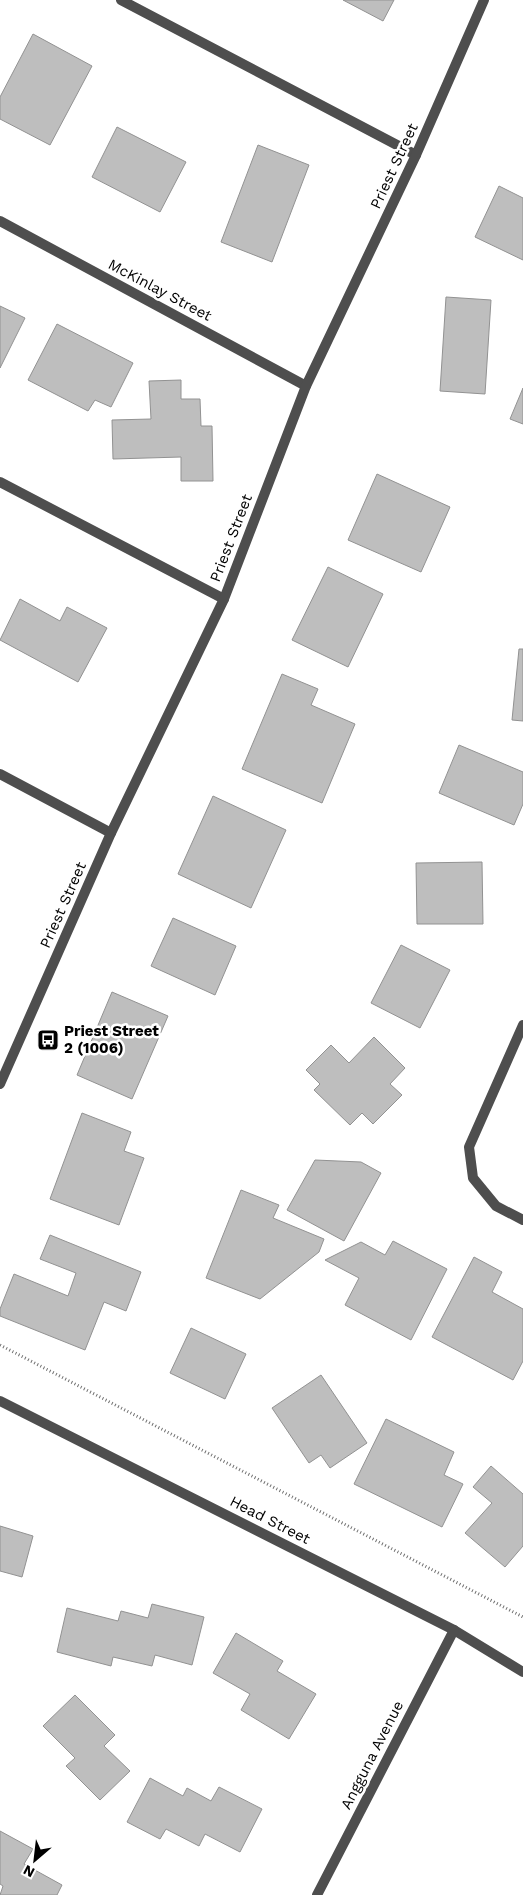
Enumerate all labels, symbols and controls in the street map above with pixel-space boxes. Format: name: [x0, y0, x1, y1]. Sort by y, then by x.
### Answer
street label: Priest Street: [366, 120, 422, 212]
street label: McKinlay Street: [105, 255, 215, 325]
street label: Priest Street: [206, 491, 256, 584]
street label: Priest Street: [36, 858, 90, 951]
place label: Priest Street 2 (1006): [64, 1022, 159, 1057]
bus stop icon: Priest Street 2 (1006): [36, 1028, 60, 1052]
street label: Head Street: [227, 1492, 314, 1548]
street label: Angguna Avenue: [337, 1698, 407, 1812]
north arrow: [10, 1835, 60, 1885]
text: N: [21, 1862, 37, 1881]

